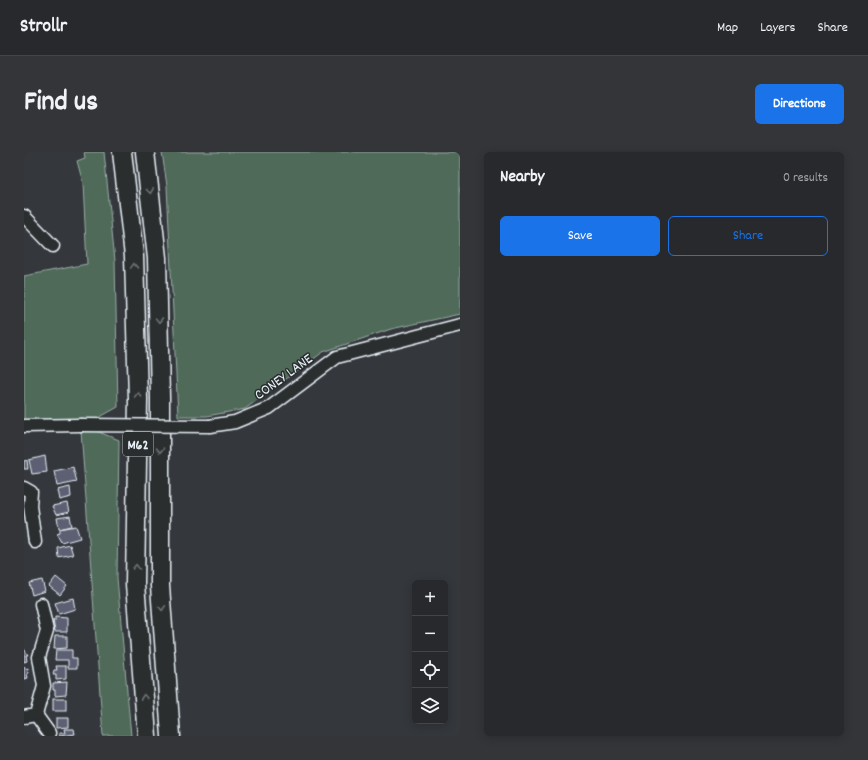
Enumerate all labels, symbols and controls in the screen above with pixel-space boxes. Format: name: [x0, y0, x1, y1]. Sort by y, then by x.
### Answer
text: Strollr: [20, 14, 67, 41]
text: Map: [717, 18, 738, 38]
text: Layers: [760, 18, 795, 38]
text: Share: [817, 18, 848, 38]
text: Find us: [24, 84, 98, 124]
button: Directions: [755, 84, 844, 124]
text: Nearby: [500, 166, 544, 190]
text: 0 results: [783, 169, 828, 188]
one-way arrow: [145, 188, 154, 194]
button: Save: [500, 216, 660, 256]
button: Share: [668, 216, 828, 256]
one-way arrow: [130, 263, 138, 269]
one-way arrow: [155, 317, 163, 323]
street label: CONEY LANE: [250, 349, 318, 406]
one-way arrow: [134, 392, 142, 398]
road number: M62: [123, 432, 153, 456]
one-way arrow: [156, 447, 164, 453]
one-way arrow: [132, 564, 140, 570]
map controls: [412, 580, 448, 724]
button: +: [412, 580, 448, 616]
one-way arrow: [157, 605, 166, 611]
button: −: [412, 616, 448, 652]
button: locate: [412, 652, 448, 688]
button: layers: [412, 688, 448, 724]
one-way arrow: [139, 694, 148, 700]

